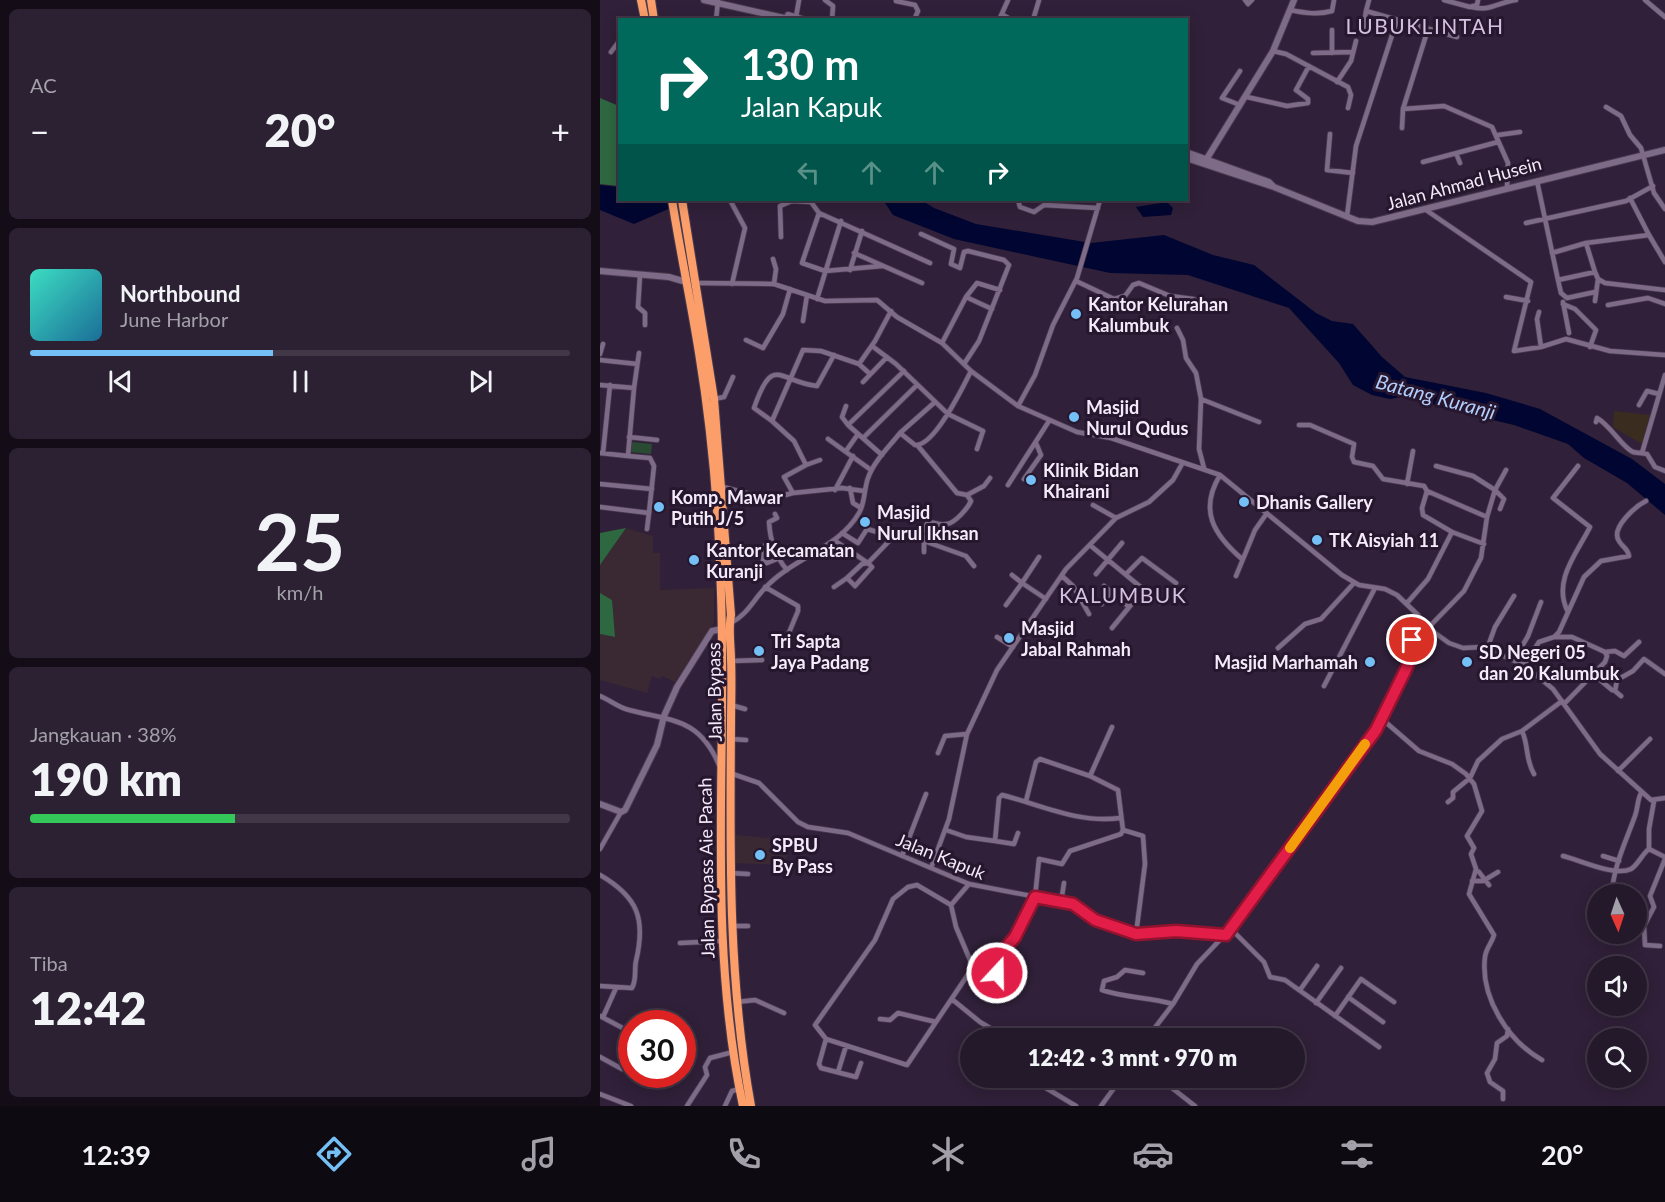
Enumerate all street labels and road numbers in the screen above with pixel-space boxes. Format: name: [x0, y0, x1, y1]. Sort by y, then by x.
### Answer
street label: Jalan Ahmad Husein: [1384, 152, 1544, 214]
street label: Jalan Bypass: [702, 642, 726, 742]
street label: Jalan Bypass Aie Pacah: [693, 777, 719, 959]
street label: Jalan Kapuk: [893, 828, 990, 884]

